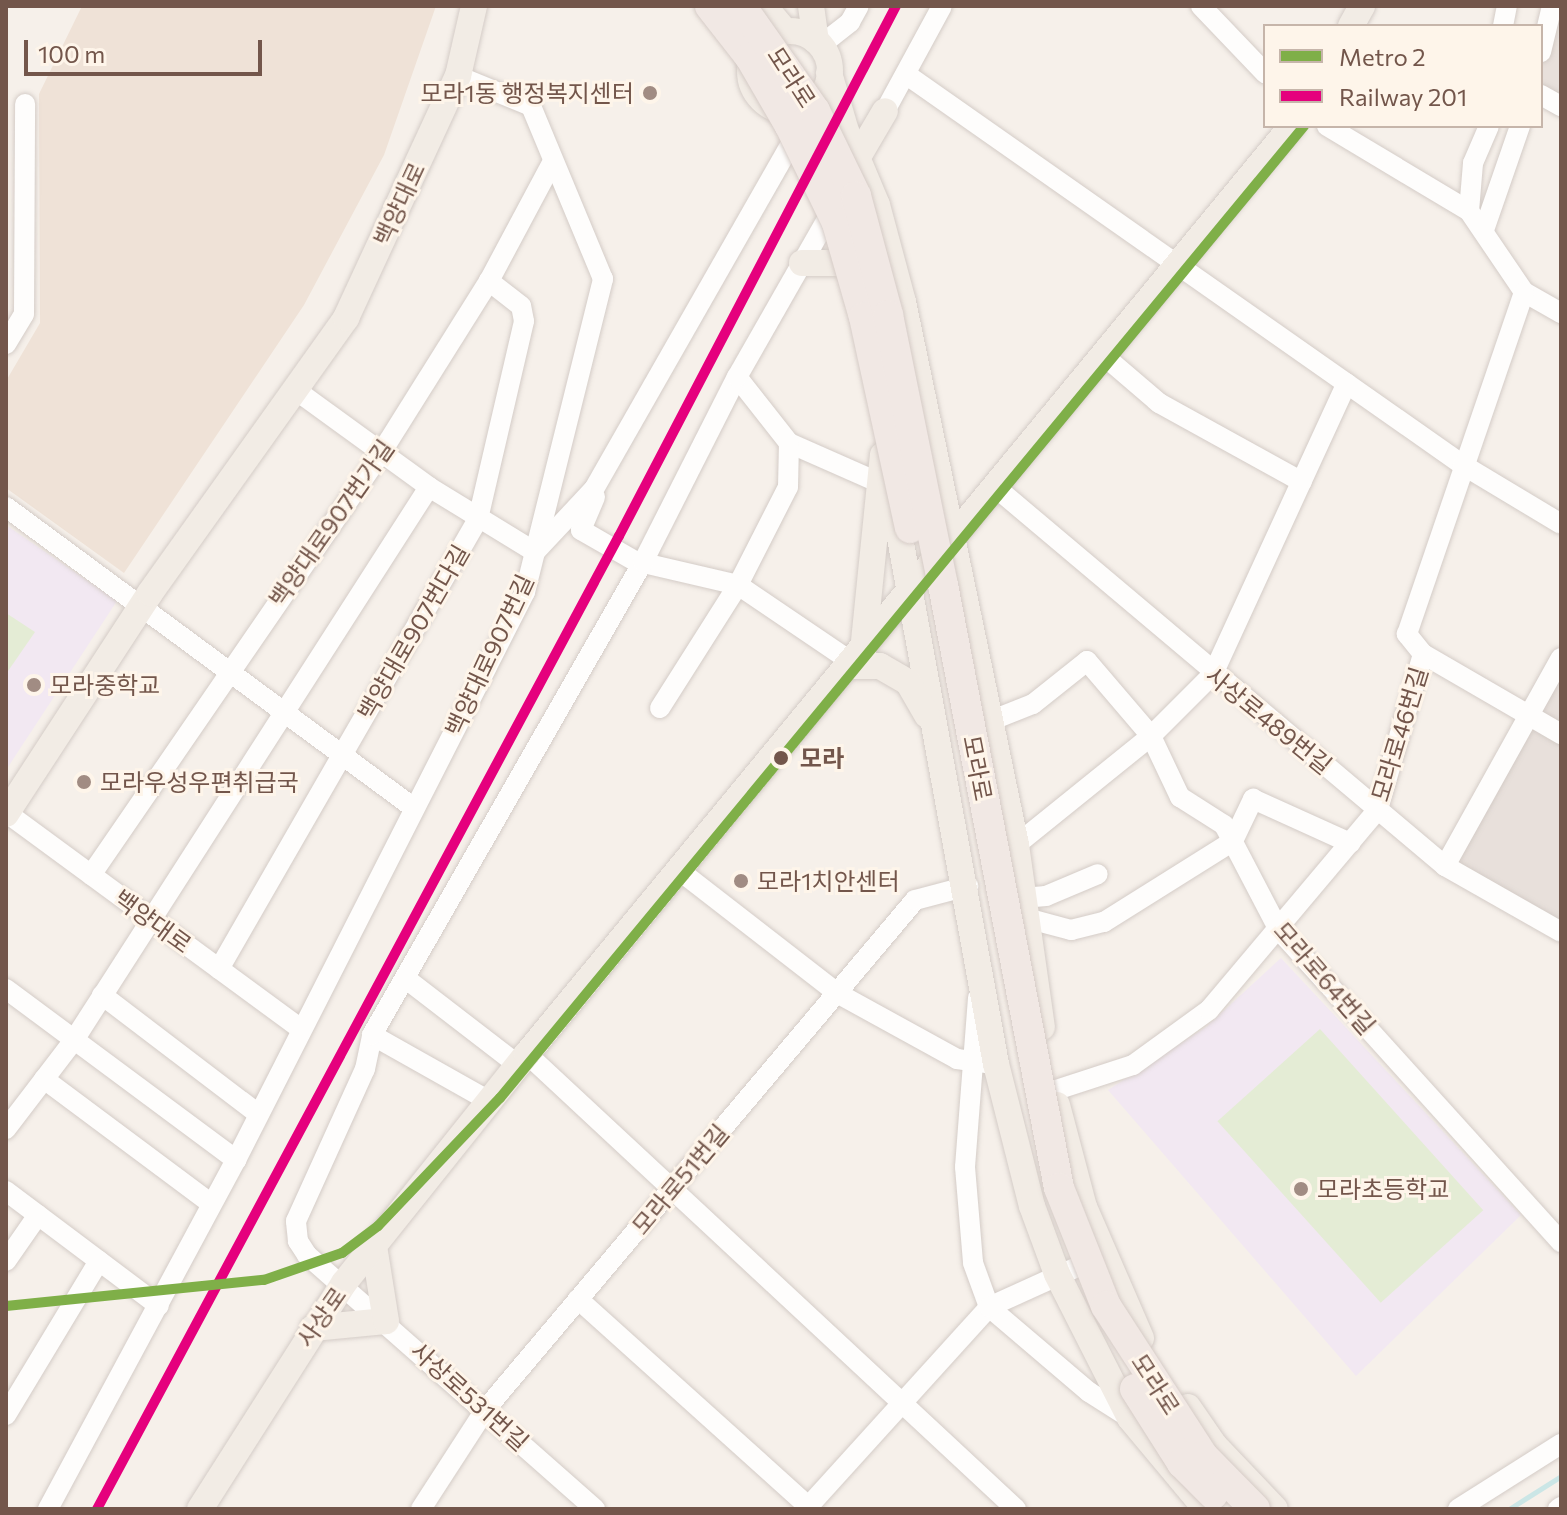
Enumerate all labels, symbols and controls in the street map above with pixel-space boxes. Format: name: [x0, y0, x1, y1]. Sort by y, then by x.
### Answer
scale bar: [28, 24, 266, 74]
legend: [1263, 24, 1543, 128]
text: 100 m: [38, 39, 105, 68]
street label: 모라로: [762, 41, 822, 113]
text: Metro 2: [1339, 42, 1426, 71]
place label: 모라1동 행정복지센터: [420, 79, 634, 107]
text: Railway 201: [1339, 82, 1467, 111]
marker: 모라1동 행정복지센터: [641, 84, 659, 102]
street label: 백양대로: [367, 158, 431, 250]
street label: 백양대로907번가길: [263, 434, 399, 612]
street label: 백양대로907번다길: [351, 539, 475, 725]
street label: 백양대로907번길: [439, 569, 539, 741]
street label: 사상로489번길: [1200, 660, 1338, 780]
street label: 모라로46번길: [1365, 663, 1433, 805]
place label: 모라중학교: [50, 671, 160, 699]
marker: 모라중학교: [25, 676, 43, 694]
street label: 모라로: [958, 733, 998, 803]
place label: 모라: [800, 744, 844, 772]
marker: 모라: [769, 746, 793, 770]
place label: 모라우성우편취급국: [100, 768, 299, 796]
marker: 모라우성우편취급국: [75, 773, 93, 791]
place label: 모라1치안센터: [757, 867, 900, 895]
marker: 모라1치안센터: [732, 872, 750, 890]
street label: 백양대로: [109, 883, 197, 959]
street label: 모라로64번길: [1268, 916, 1382, 1040]
street label: 모라로51번길: [626, 1118, 734, 1240]
place label: 모라초등학교: [1317, 1175, 1449, 1203]
marker: 모라초등학교: [1292, 1180, 1310, 1198]
street label: 사상로: [290, 1282, 352, 1352]
street label: 사상로531번길: [405, 1336, 535, 1456]
street label: 모라로: [1126, 1348, 1186, 1420]

